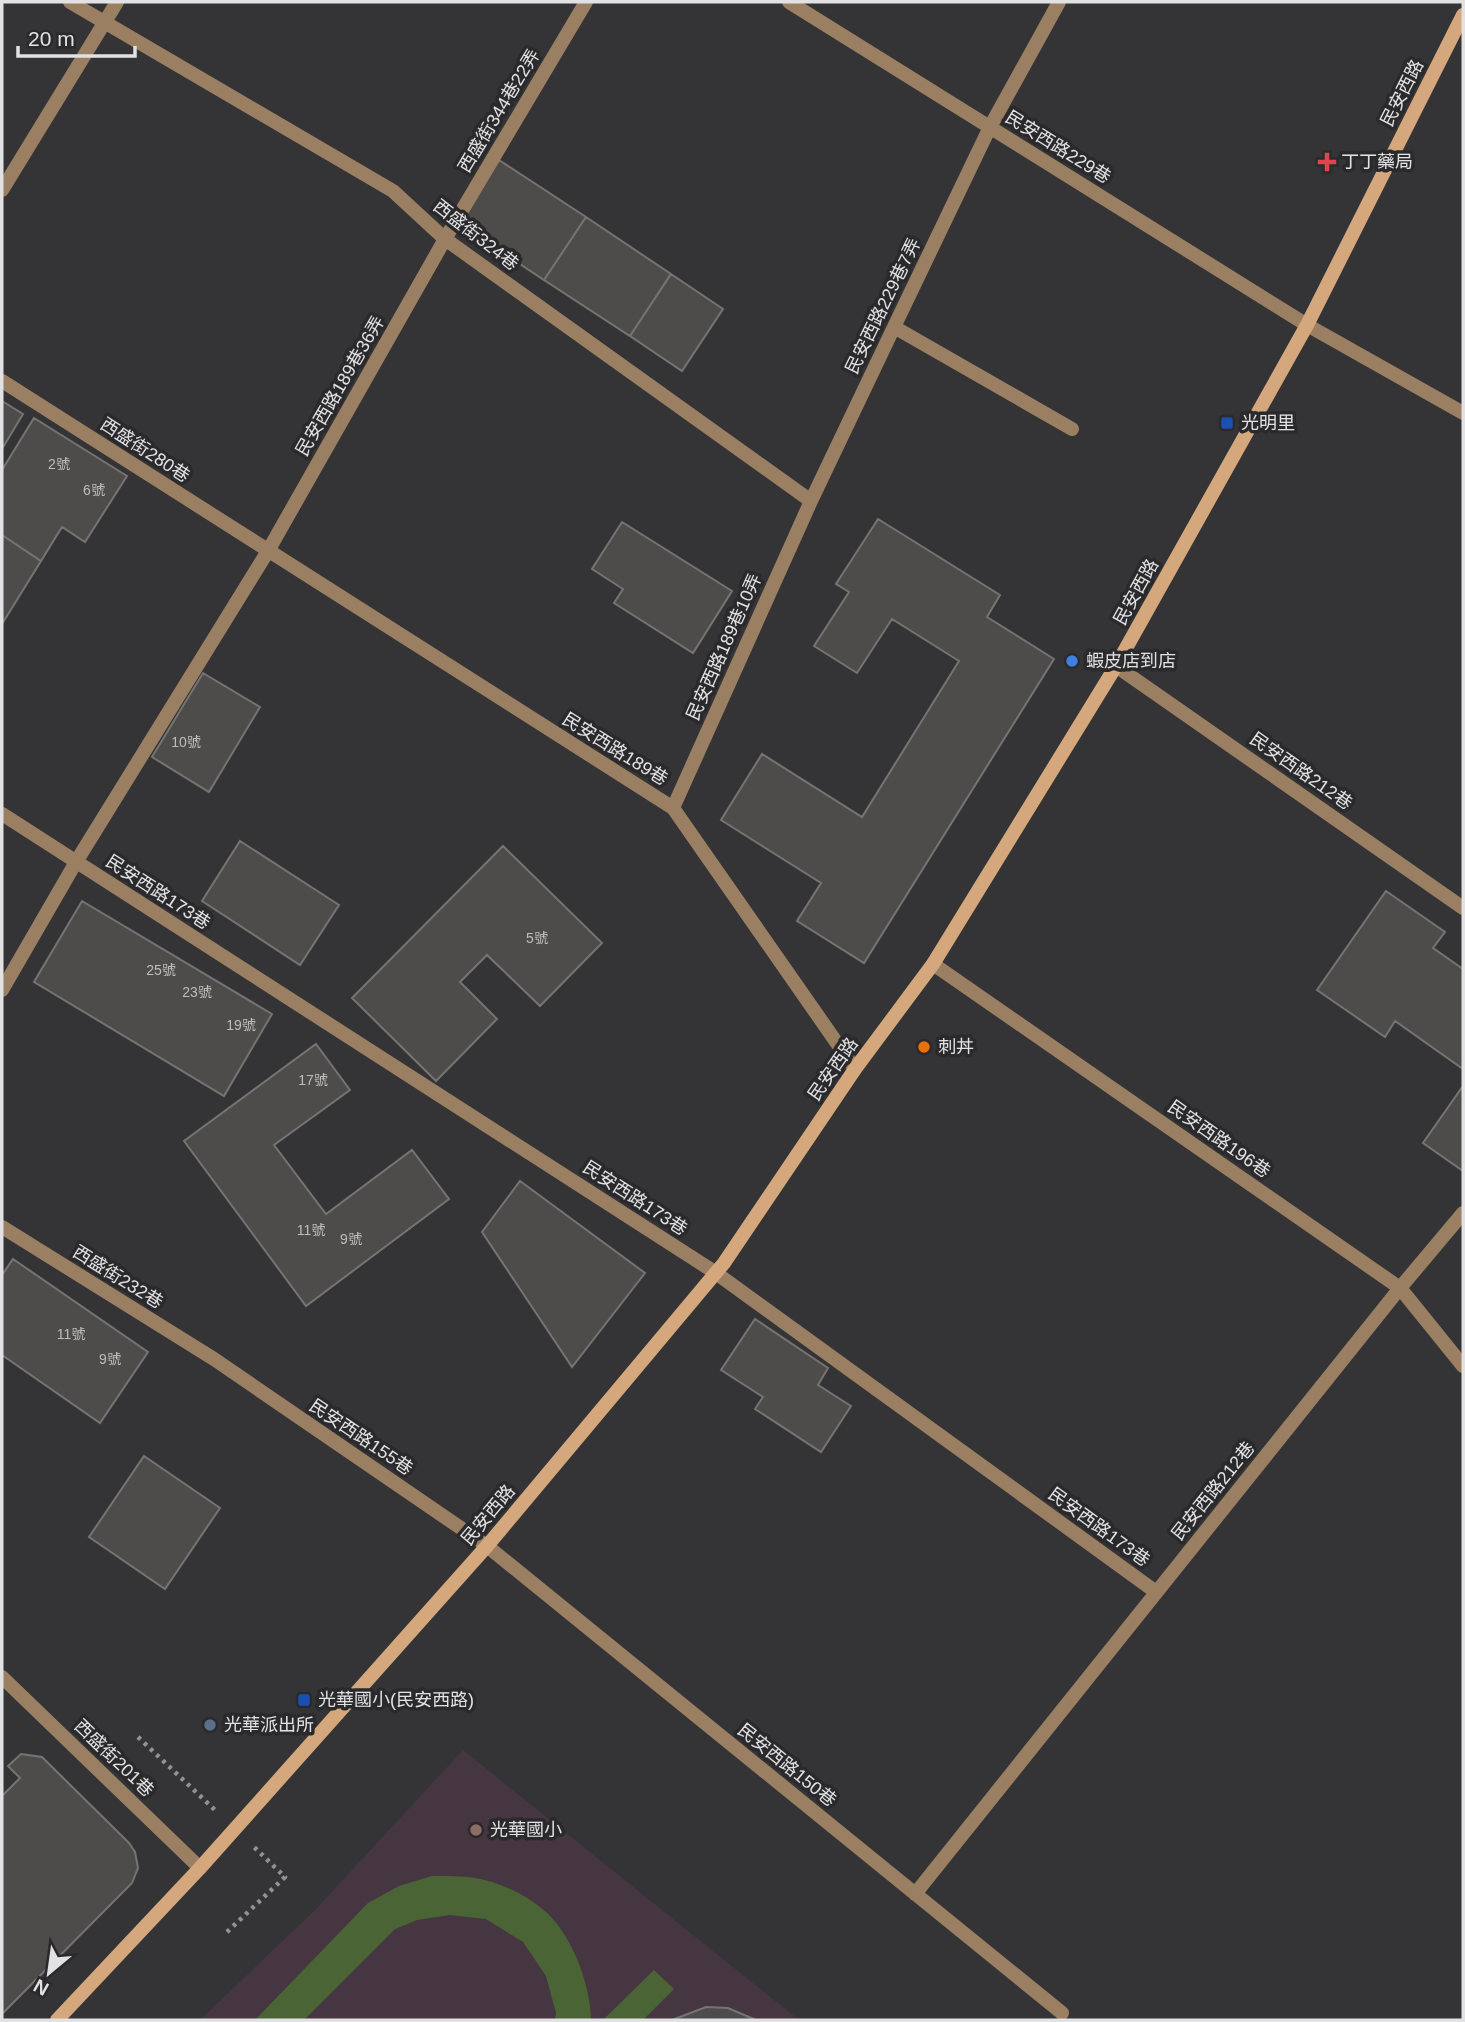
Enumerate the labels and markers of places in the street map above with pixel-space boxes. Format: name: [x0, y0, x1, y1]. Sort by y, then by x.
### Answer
place label: 丁丁藥局: [1341, 152, 1413, 172]
marker: 丁丁藥局: [1319, 154, 1335, 170]
place label: 光明里: [1241, 413, 1295, 433]
marker: 光明里: [1219, 415, 1235, 431]
place label: 蝦皮店到店: [1086, 651, 1176, 671]
marker: 蝦皮店到店: [1064, 653, 1080, 669]
place label: 刺丼: [938, 1037, 974, 1057]
marker: 刺丼: [916, 1039, 932, 1055]
place label: 光華國小(民安西路): [318, 1690, 474, 1710]
marker: 光華國小(民安西路): [296, 1692, 312, 1708]
place label: 光華派出所: [224, 1715, 314, 1735]
marker: 光華派出所: [202, 1717, 218, 1733]
place label: 光華國小: [490, 1820, 562, 1840]
marker: 光華國小: [468, 1822, 484, 1838]

